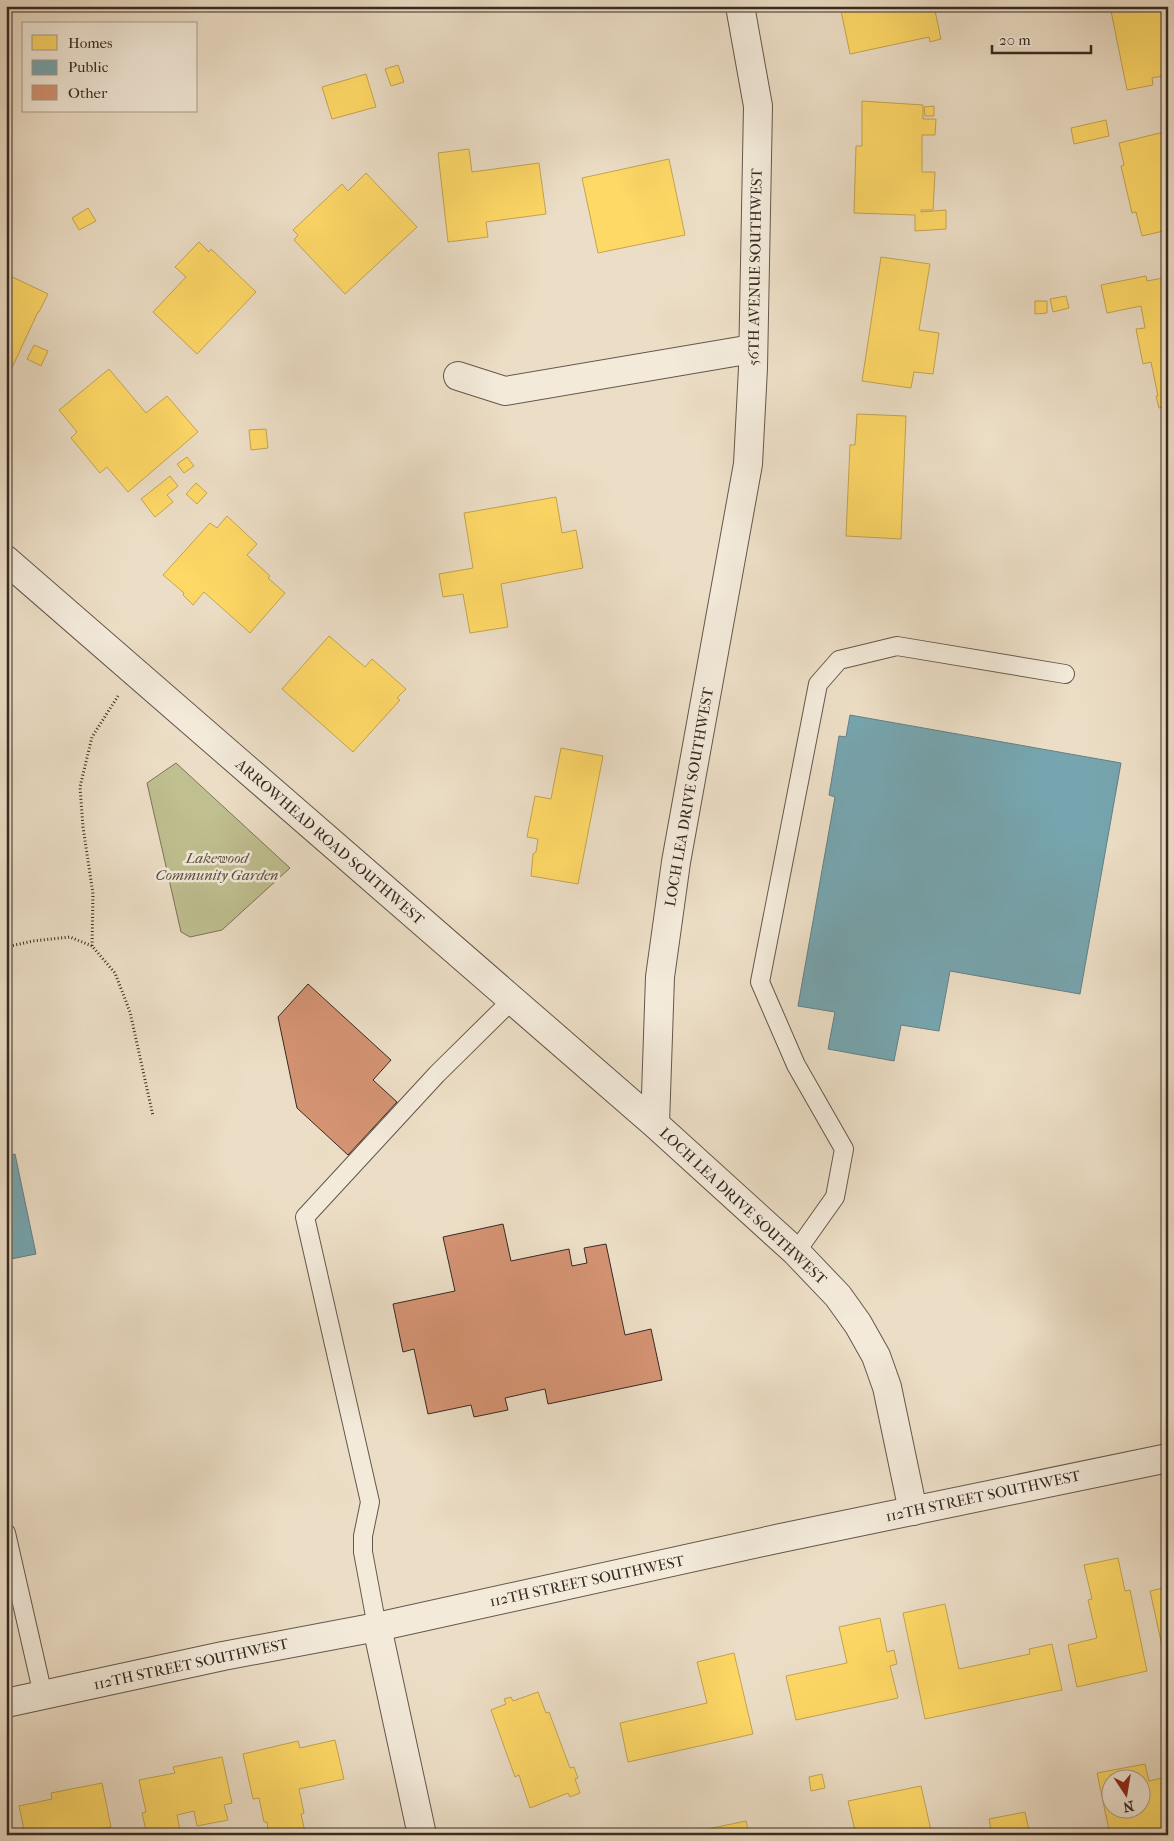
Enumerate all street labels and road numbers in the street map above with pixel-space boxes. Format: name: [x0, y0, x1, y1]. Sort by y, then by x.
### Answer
street label: 56TH AVENUE SOUTHWEST: [744, 167, 766, 366]
street label: LOCH LEA DRIVE SOUTHWEST: [661, 685, 717, 908]
street label: ARROWHEAD ROAD SOUTHWEST: [231, 755, 429, 929]
street label: LOCH LEA DRIVE SOUTHWEST: [656, 1124, 831, 1289]
street label: 112TH STREET SOUTHWEST: [884, 1466, 1083, 1525]
street label: 112TH STREET SOUTHWEST: [488, 1551, 687, 1610]
street label: 112TH STREET SOUTHWEST: [92, 1634, 291, 1693]

